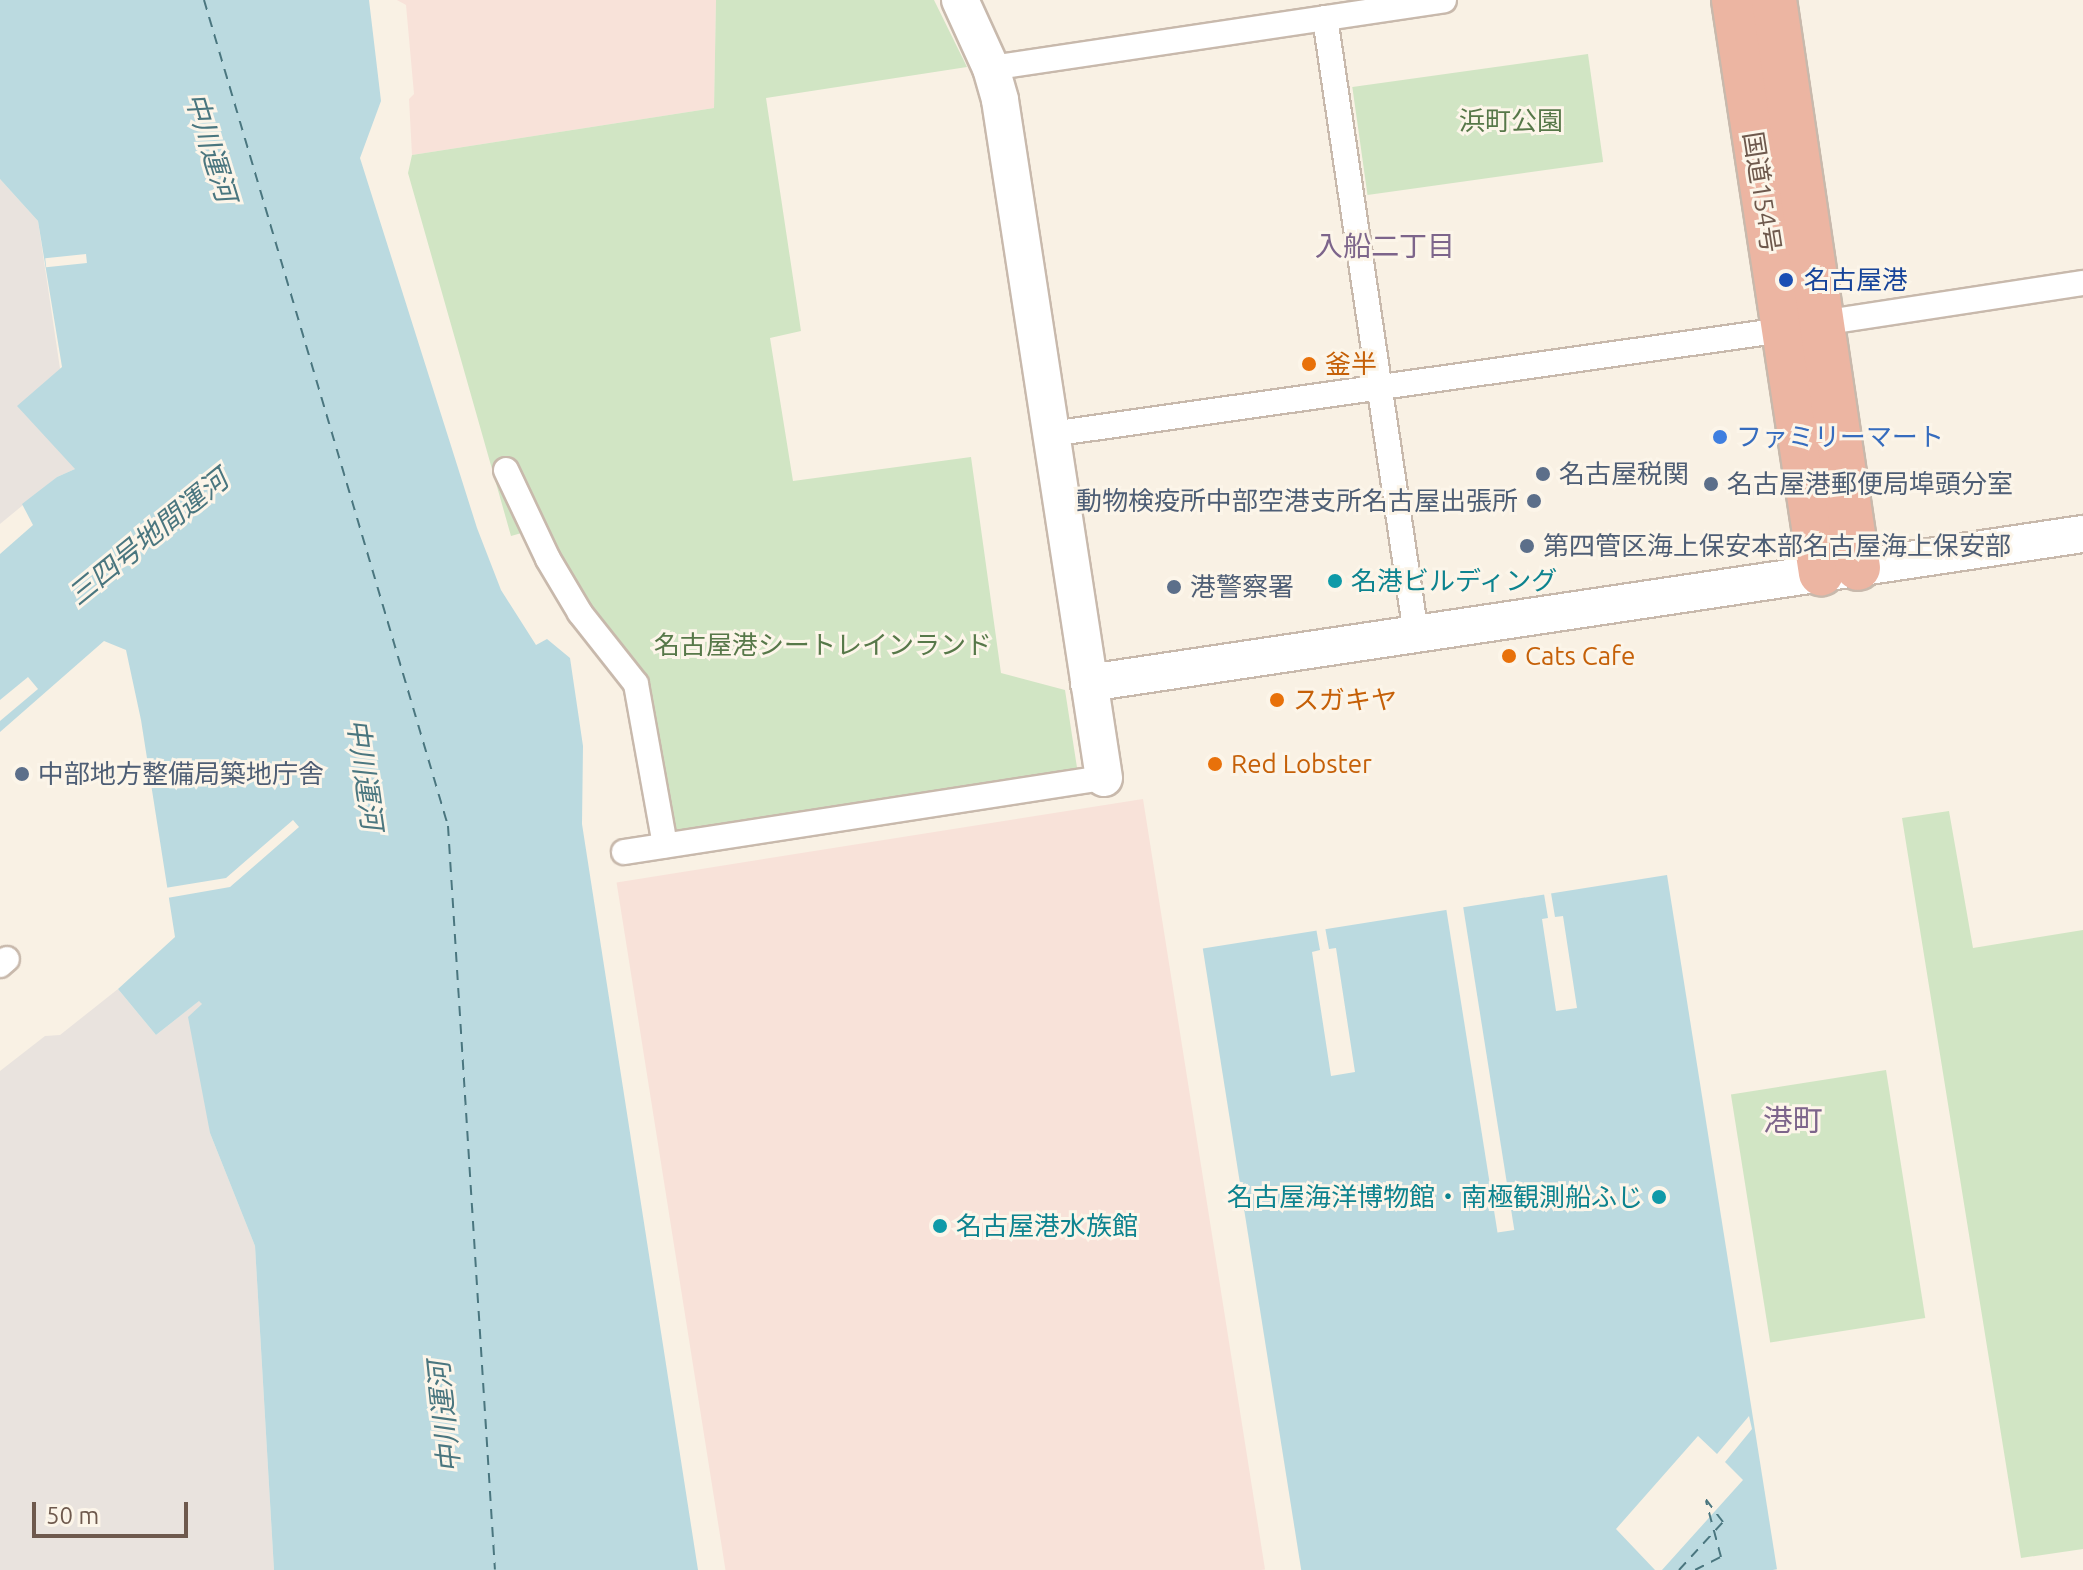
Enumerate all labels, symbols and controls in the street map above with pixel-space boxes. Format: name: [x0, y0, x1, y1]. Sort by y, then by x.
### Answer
water label: 中川運河: [179, 89, 243, 205]
park label: 浜町公園: [1459, 105, 1563, 137]
street label: 国道154号: [1737, 129, 1787, 255]
district label: 入船二丁目: [1315, 229, 1455, 263]
place label: 名古屋港: [1804, 264, 1908, 296]
marker: 名古屋港: [1775, 269, 1797, 291]
place label: 釜半: [1325, 348, 1377, 380]
marker: 釜半: [1300, 355, 1318, 373]
place label: ファミリーマート: [1736, 421, 1944, 453]
marker: ファミリーマート: [1711, 428, 1729, 446]
place label: 名古屋税関: [1559, 458, 1689, 490]
water label: 三四号地間運河: [61, 462, 235, 612]
marker: 名古屋税関: [1534, 465, 1552, 483]
place label: 名古屋港郵便局埠頭分室: [1727, 468, 2013, 500]
marker: 名古屋港郵便局埠頭分室: [1702, 475, 1720, 493]
place label: 動物検疫所中部空港支所名古屋出張所: [1076, 485, 1518, 517]
marker: 動物検疫所中部空港支所名古屋出張所: [1525, 492, 1543, 510]
place label: 第四管区海上保安本部名古屋海上保安部: [1543, 530, 2011, 562]
marker: 第四管区海上保安本部名古屋海上保安部: [1518, 537, 1536, 555]
place label: 名港ビルディング: [1351, 565, 1559, 597]
place label: 港警察署: [1190, 571, 1294, 603]
marker: 名港ビルディング: [1326, 572, 1344, 590]
marker: 港警察署: [1165, 578, 1183, 596]
park label: 名古屋港シートレインランド: [654, 629, 992, 661]
place label: Cats Cafe: [1525, 640, 1635, 672]
marker: Cats Cafe: [1500, 647, 1518, 665]
place label: スガキヤ: [1293, 684, 1397, 716]
marker: スガキヤ: [1268, 691, 1286, 709]
water label: 中川運河: [341, 716, 389, 832]
place label: Red Lobster: [1231, 748, 1372, 780]
marker: Red Lobster: [1206, 755, 1224, 773]
place label: 中部地方整備局築地庁舎: [38, 758, 324, 790]
marker: 中部地方整備局築地庁舎: [13, 765, 31, 783]
district label: 港町: [1763, 1102, 1823, 1138]
place label: 名古屋海洋博物館・南極観測船ふじ: [1227, 1181, 1643, 1213]
marker: 名古屋海洋博物館・南極観測船ふじ: [1650, 1188, 1668, 1206]
place label: 名古屋港水族館: [956, 1210, 1138, 1242]
marker: 名古屋港水族館: [931, 1217, 949, 1235]
water label: 中川運河: [421, 1360, 467, 1474]
scale bar: [36, 1486, 192, 1536]
text: 50 m: [46, 1502, 99, 1529]

